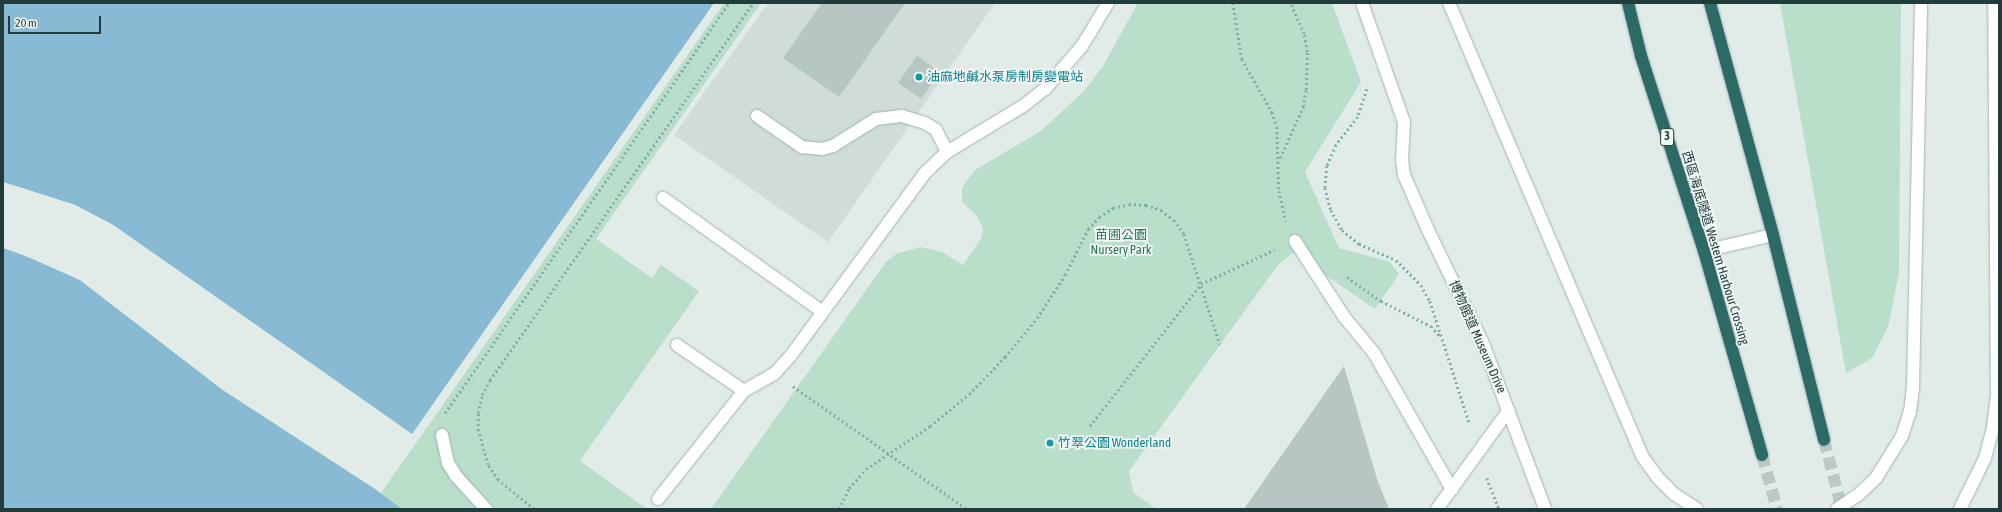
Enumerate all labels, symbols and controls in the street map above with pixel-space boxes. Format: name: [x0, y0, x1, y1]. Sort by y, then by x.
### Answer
scale bar: [10, 8, 103, 34]
text: 20 m: [15, 16, 37, 30]
place label: 油麻地鹹水泵房制房變電站: [927, 69, 1083, 85]
marker: 油麻地鹹水泵房制房變電站: [914, 72, 924, 82]
road number: 3: [1660, 127, 1674, 147]
street label: 西區海底隧道 Western Harbour Crossing: [1678, 149, 1752, 347]
park label: 苗圃公園 Nursery Park: [1091, 228, 1151, 259]
street label: 博物館道 Museum Drive: [1445, 278, 1509, 396]
place label: 竹翠公園 Wonderland: [1058, 435, 1171, 451]
marker: 竹翠公園 Wonderland: [1045, 438, 1055, 448]

